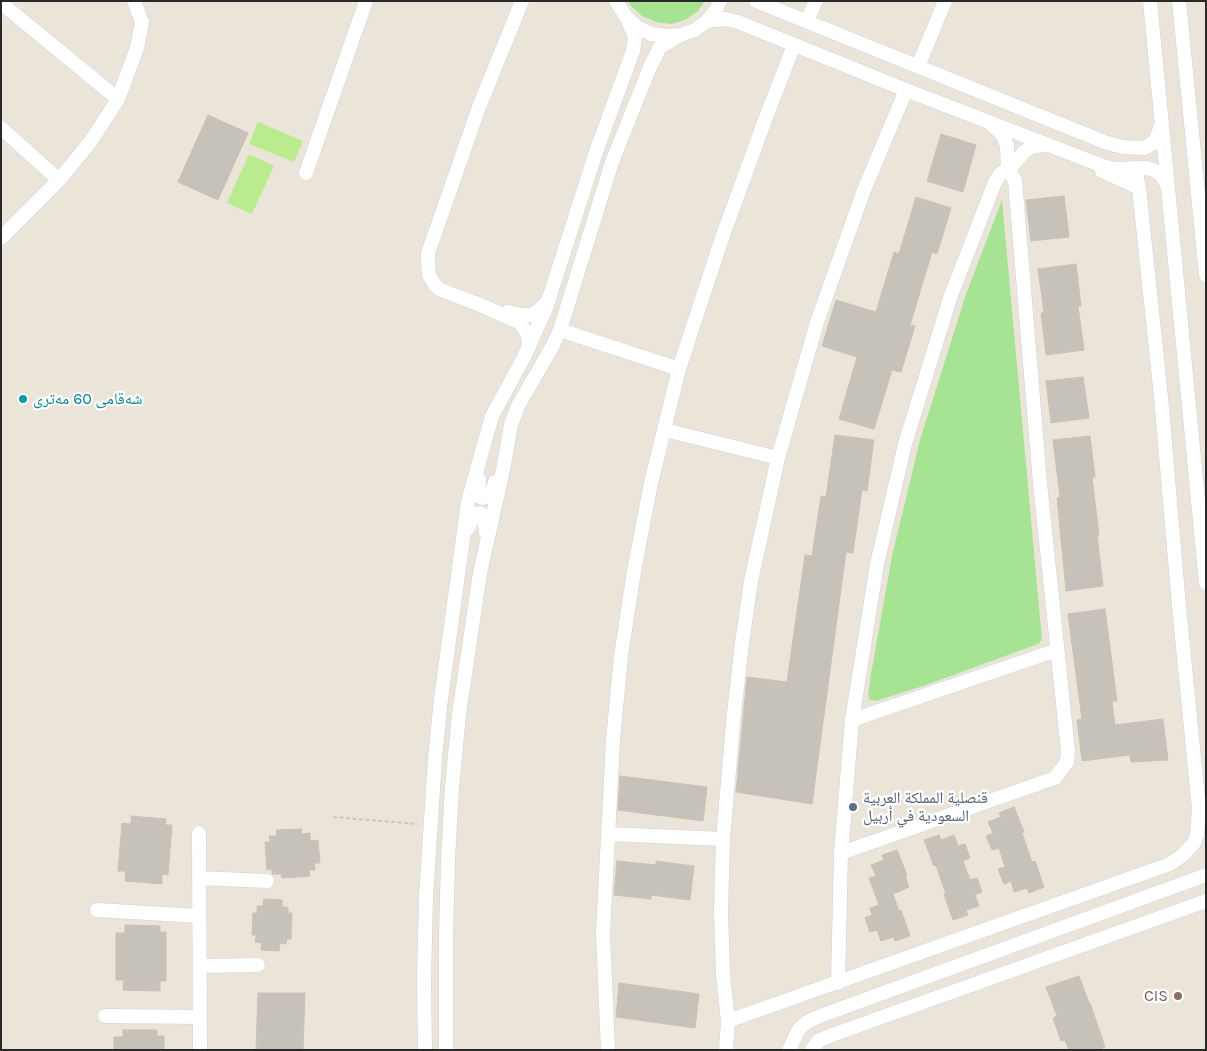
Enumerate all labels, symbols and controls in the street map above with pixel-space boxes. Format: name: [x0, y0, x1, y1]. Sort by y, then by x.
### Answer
place label: شەقامی 60 مەتری: [33, 389, 142, 409]
marker: شەقامی 60 مەتری: [17, 393, 29, 405]
place label: قنصلية المملكة العربية السعودية في أربيل: [863, 788, 988, 826]
marker: قنصلية المملكة العربية السعودية في أربيل: [847, 801, 859, 813]
place label: CIS: [1144, 986, 1168, 1006]
marker: CIS: [1172, 990, 1184, 1002]

